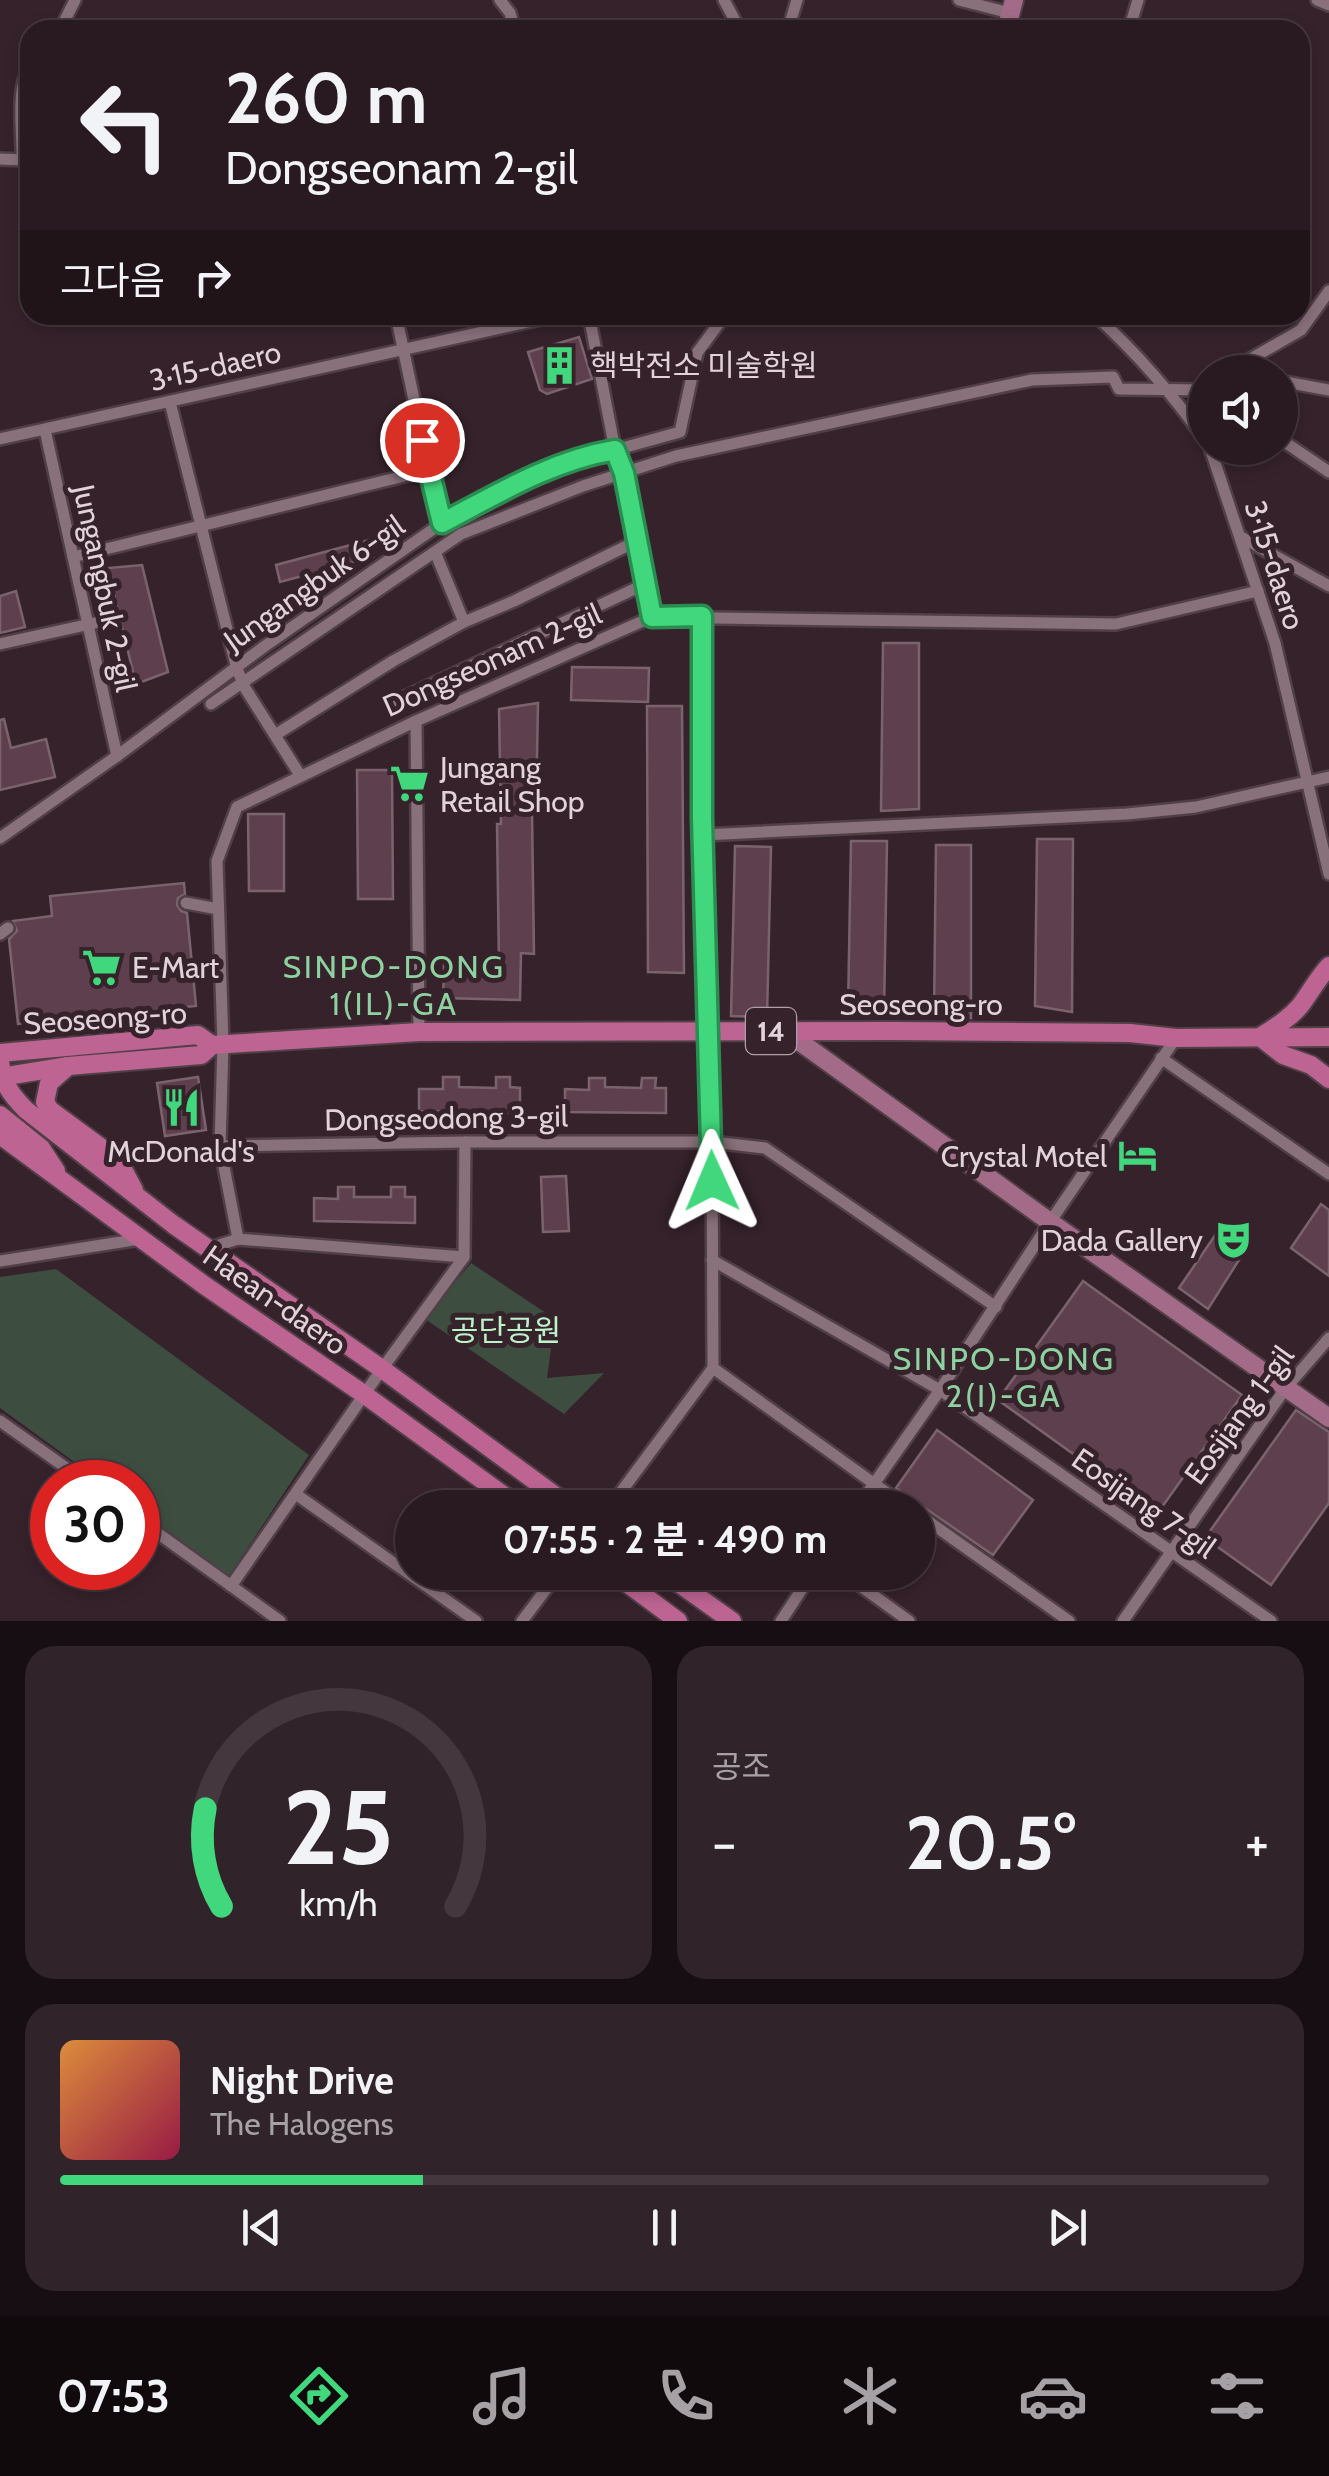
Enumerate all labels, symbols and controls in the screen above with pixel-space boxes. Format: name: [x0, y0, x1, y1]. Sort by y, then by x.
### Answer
text: 260 m: [225, 55, 427, 141]
icon: left: [60, 60, 190, 190]
text: Dongseonam 2-gil: [225, 141, 578, 195]
icon: right: [185, 250, 240, 305]
text: 그다음: [60, 257, 165, 304]
street label: 3·15-daero: [146, 333, 284, 399]
building icon: 핵박전소 미술학원: [539, 344, 581, 386]
place label: 핵박전소 미술학원: [590, 347, 818, 384]
map controls: [1188, 355, 1298, 465]
button: sound: [1188, 355, 1298, 465]
pin: [380, 398, 465, 483]
icon: arrive: [395, 413, 450, 468]
street label: Jungangbuk 2-gil: [65, 480, 145, 695]
street label: 3·15-daero: [1237, 496, 1313, 634]
street label: Jungangbuk 6-gil: [216, 507, 411, 660]
street label: Dongseonam 2-gil: [377, 595, 607, 725]
place label: Jungang Retail Shop: [439, 749, 584, 820]
supermarket icon: Jungang Retail Shop: [389, 763, 431, 805]
supermarket icon: E-Mart: [81, 946, 123, 988]
district label: SINPO-DONG 1(IL)-GA: [283, 947, 505, 1023]
place label: E-Mart: [132, 949, 219, 986]
street label: Seoseong-ro: [839, 986, 1003, 1023]
street label: Seoseong-ro: [22, 994, 188, 1042]
road number: 14: [746, 1008, 796, 1054]
restaurant icon: McDonald's: [160, 1086, 202, 1128]
street label: Dongseodong 3-gil: [324, 1097, 568, 1139]
position arrow: [660, 1129, 764, 1233]
place label: McDonald's: [107, 1133, 255, 1170]
hotel icon: Crystal Motel: [1116, 1135, 1158, 1177]
place label: Crystal Motel: [941, 1138, 1107, 1175]
theatre icon: Dada Gallery: [1212, 1219, 1254, 1261]
place label: Dada Gallery: [1041, 1222, 1203, 1259]
street label: Haean-daero: [196, 1237, 354, 1363]
park label: 공단공원: [451, 1312, 561, 1349]
district label: SINPO-DONG 2(I)-GA: [893, 1339, 1115, 1415]
street label: Eosijang 1-gil: [1176, 1339, 1302, 1491]
street label: Eosijang 7-gil: [1065, 1440, 1223, 1566]
speed limit sign: 30: [30, 1460, 160, 1590]
text: 07:55 · 2 분 · 490 m: [503, 1516, 827, 1563]
text: 공조: [712, 1747, 771, 1786]
text: 25: [283, 1764, 394, 1890]
text: 20.5°: [905, 1797, 1076, 1888]
text: −: [712, 1809, 736, 1876]
text: +: [1245, 1809, 1269, 1876]
text: km/h: [299, 1882, 378, 1925]
text: Night Drive: [210, 2057, 394, 2104]
text: The Halogens: [210, 2104, 394, 2143]
icon: previous: [234, 2200, 289, 2255]
icon: pause: [637, 2200, 692, 2255]
icon: next: [1040, 2200, 1095, 2255]
icon: directions: [284, 2361, 354, 2431]
icon: music: [467, 2361, 537, 2431]
icon: phone: [651, 2361, 721, 2431]
icon: climate: [835, 2361, 905, 2431]
icon: car: [1018, 2361, 1088, 2431]
icon: filters: [1202, 2361, 1272, 2431]
text: 07:53: [57, 2369, 170, 2423]

